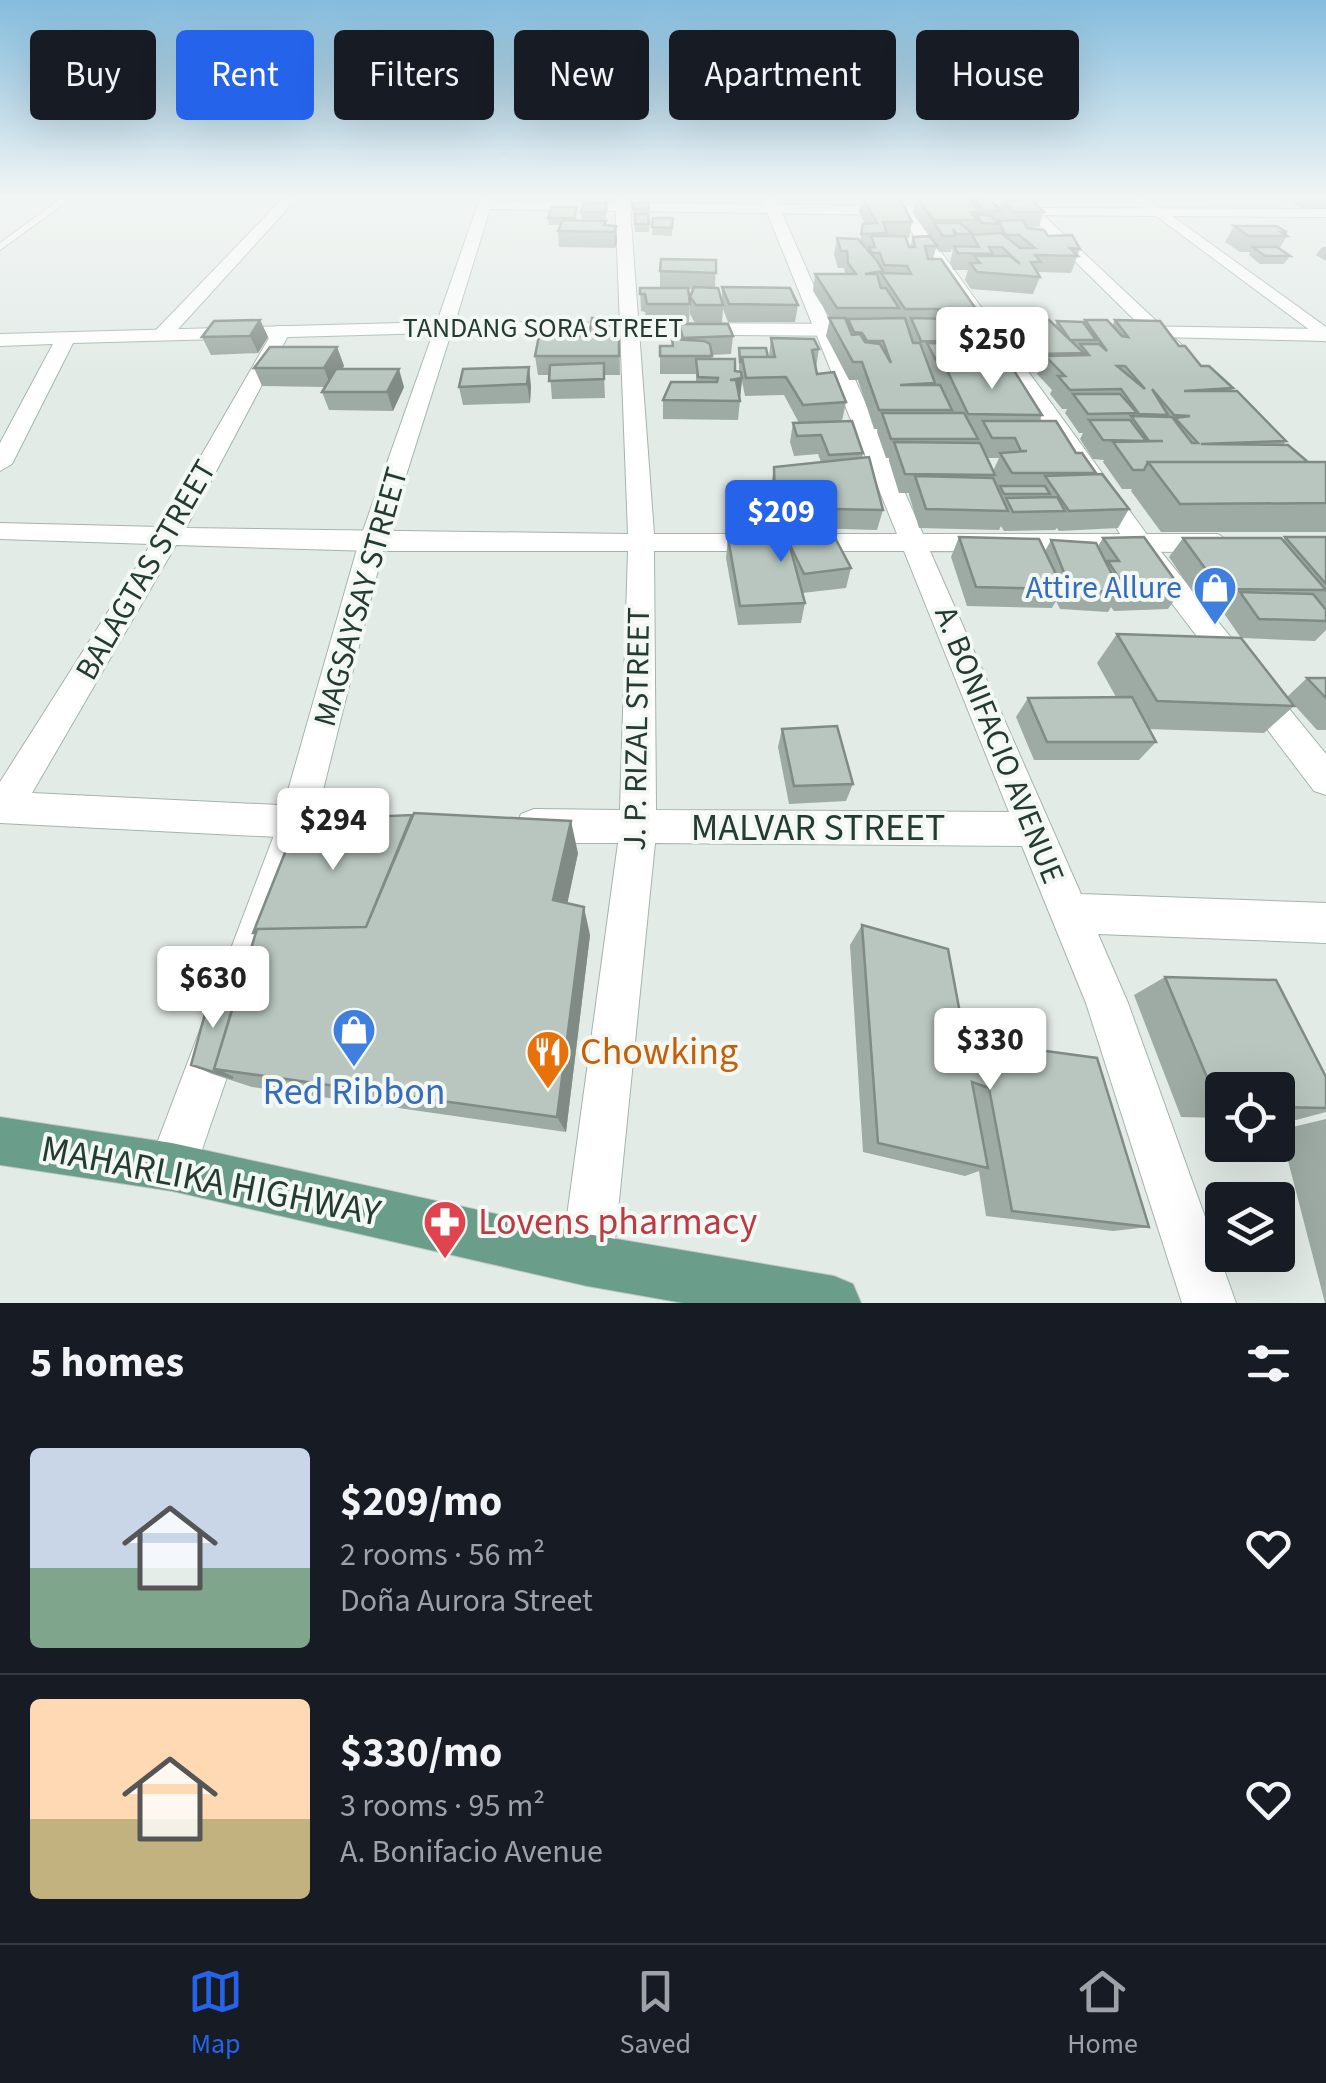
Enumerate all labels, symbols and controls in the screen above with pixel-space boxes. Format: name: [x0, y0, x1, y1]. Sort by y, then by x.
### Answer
chip: Buy: [30, 30, 156, 120]
chip: Rent: [176, 30, 314, 120]
chip: Filters: [334, 30, 494, 120]
chip: New: [514, 30, 649, 120]
chip: Apartment: [669, 30, 896, 120]
chip: House: [916, 30, 1079, 120]
pin: $250: [933, 307, 1051, 392]
street label: TANDANG SORA STREET: [403, 308, 683, 348]
text: $250: [958, 316, 1026, 362]
street label: BALAGTAS STREET: [64, 451, 228, 689]
street label: MAGSAYSAY STREET: [302, 462, 420, 732]
pin: $209: [722, 480, 840, 565]
text: $209: [747, 489, 815, 535]
place label: Attire Allure: [1025, 565, 1182, 611]
shop icon: Attire Allure: [1192, 565, 1238, 626]
street label: A. BONIFACIO AVENUE: [922, 599, 1076, 891]
street label: J. P. RIZAL STREET: [612, 607, 662, 851]
pin: $294: [274, 788, 392, 873]
text: $294: [299, 797, 367, 843]
street label: MALVAR STREET: [691, 801, 945, 855]
pin: $630: [154, 946, 272, 1031]
text: $630: [179, 955, 247, 1001]
shop icon: Red Ribbon: [331, 1007, 377, 1068]
pin: $330: [931, 1008, 1049, 1093]
text: $330: [956, 1017, 1024, 1063]
place label: Chowking: [580, 1025, 738, 1079]
restaurant icon: Chowking: [525, 1029, 571, 1090]
place label: Red Ribbon: [262, 1065, 446, 1119]
map controls: [1205, 1072, 1295, 1272]
button: locate: [1205, 1072, 1295, 1162]
street label: MAHARLIKA HIGHWAY: [37, 1122, 386, 1241]
button: layers: [1205, 1182, 1295, 1272]
place label: Lovens pharmacy: [478, 1195, 758, 1249]
pharmacy icon: Lovens pharmacy: [422, 1199, 468, 1260]
text: 5 homes: [30, 1333, 184, 1393]
icon: filters: [1241, 1336, 1296, 1391]
text: $209/mo: [340, 1472, 502, 1532]
icon: home: [110, 1488, 230, 1608]
icon: heart: [1241, 1521, 1296, 1576]
text: 2 rooms · 56 m²: [340, 1532, 545, 1578]
text: Doña Aurora Street: [340, 1578, 593, 1624]
text: $330/mo: [340, 1723, 502, 1783]
icon: home: [110, 1739, 230, 1859]
icon: heart: [1241, 1772, 1296, 1827]
text: 3 rooms · 95 m²: [340, 1783, 545, 1829]
text: A. Bonifacio Avenue: [340, 1829, 603, 1875]
tab: Map: [188, 1964, 243, 2064]
tab: Saved: [619, 1964, 691, 2064]
tab: Home: [1067, 1964, 1138, 2064]

